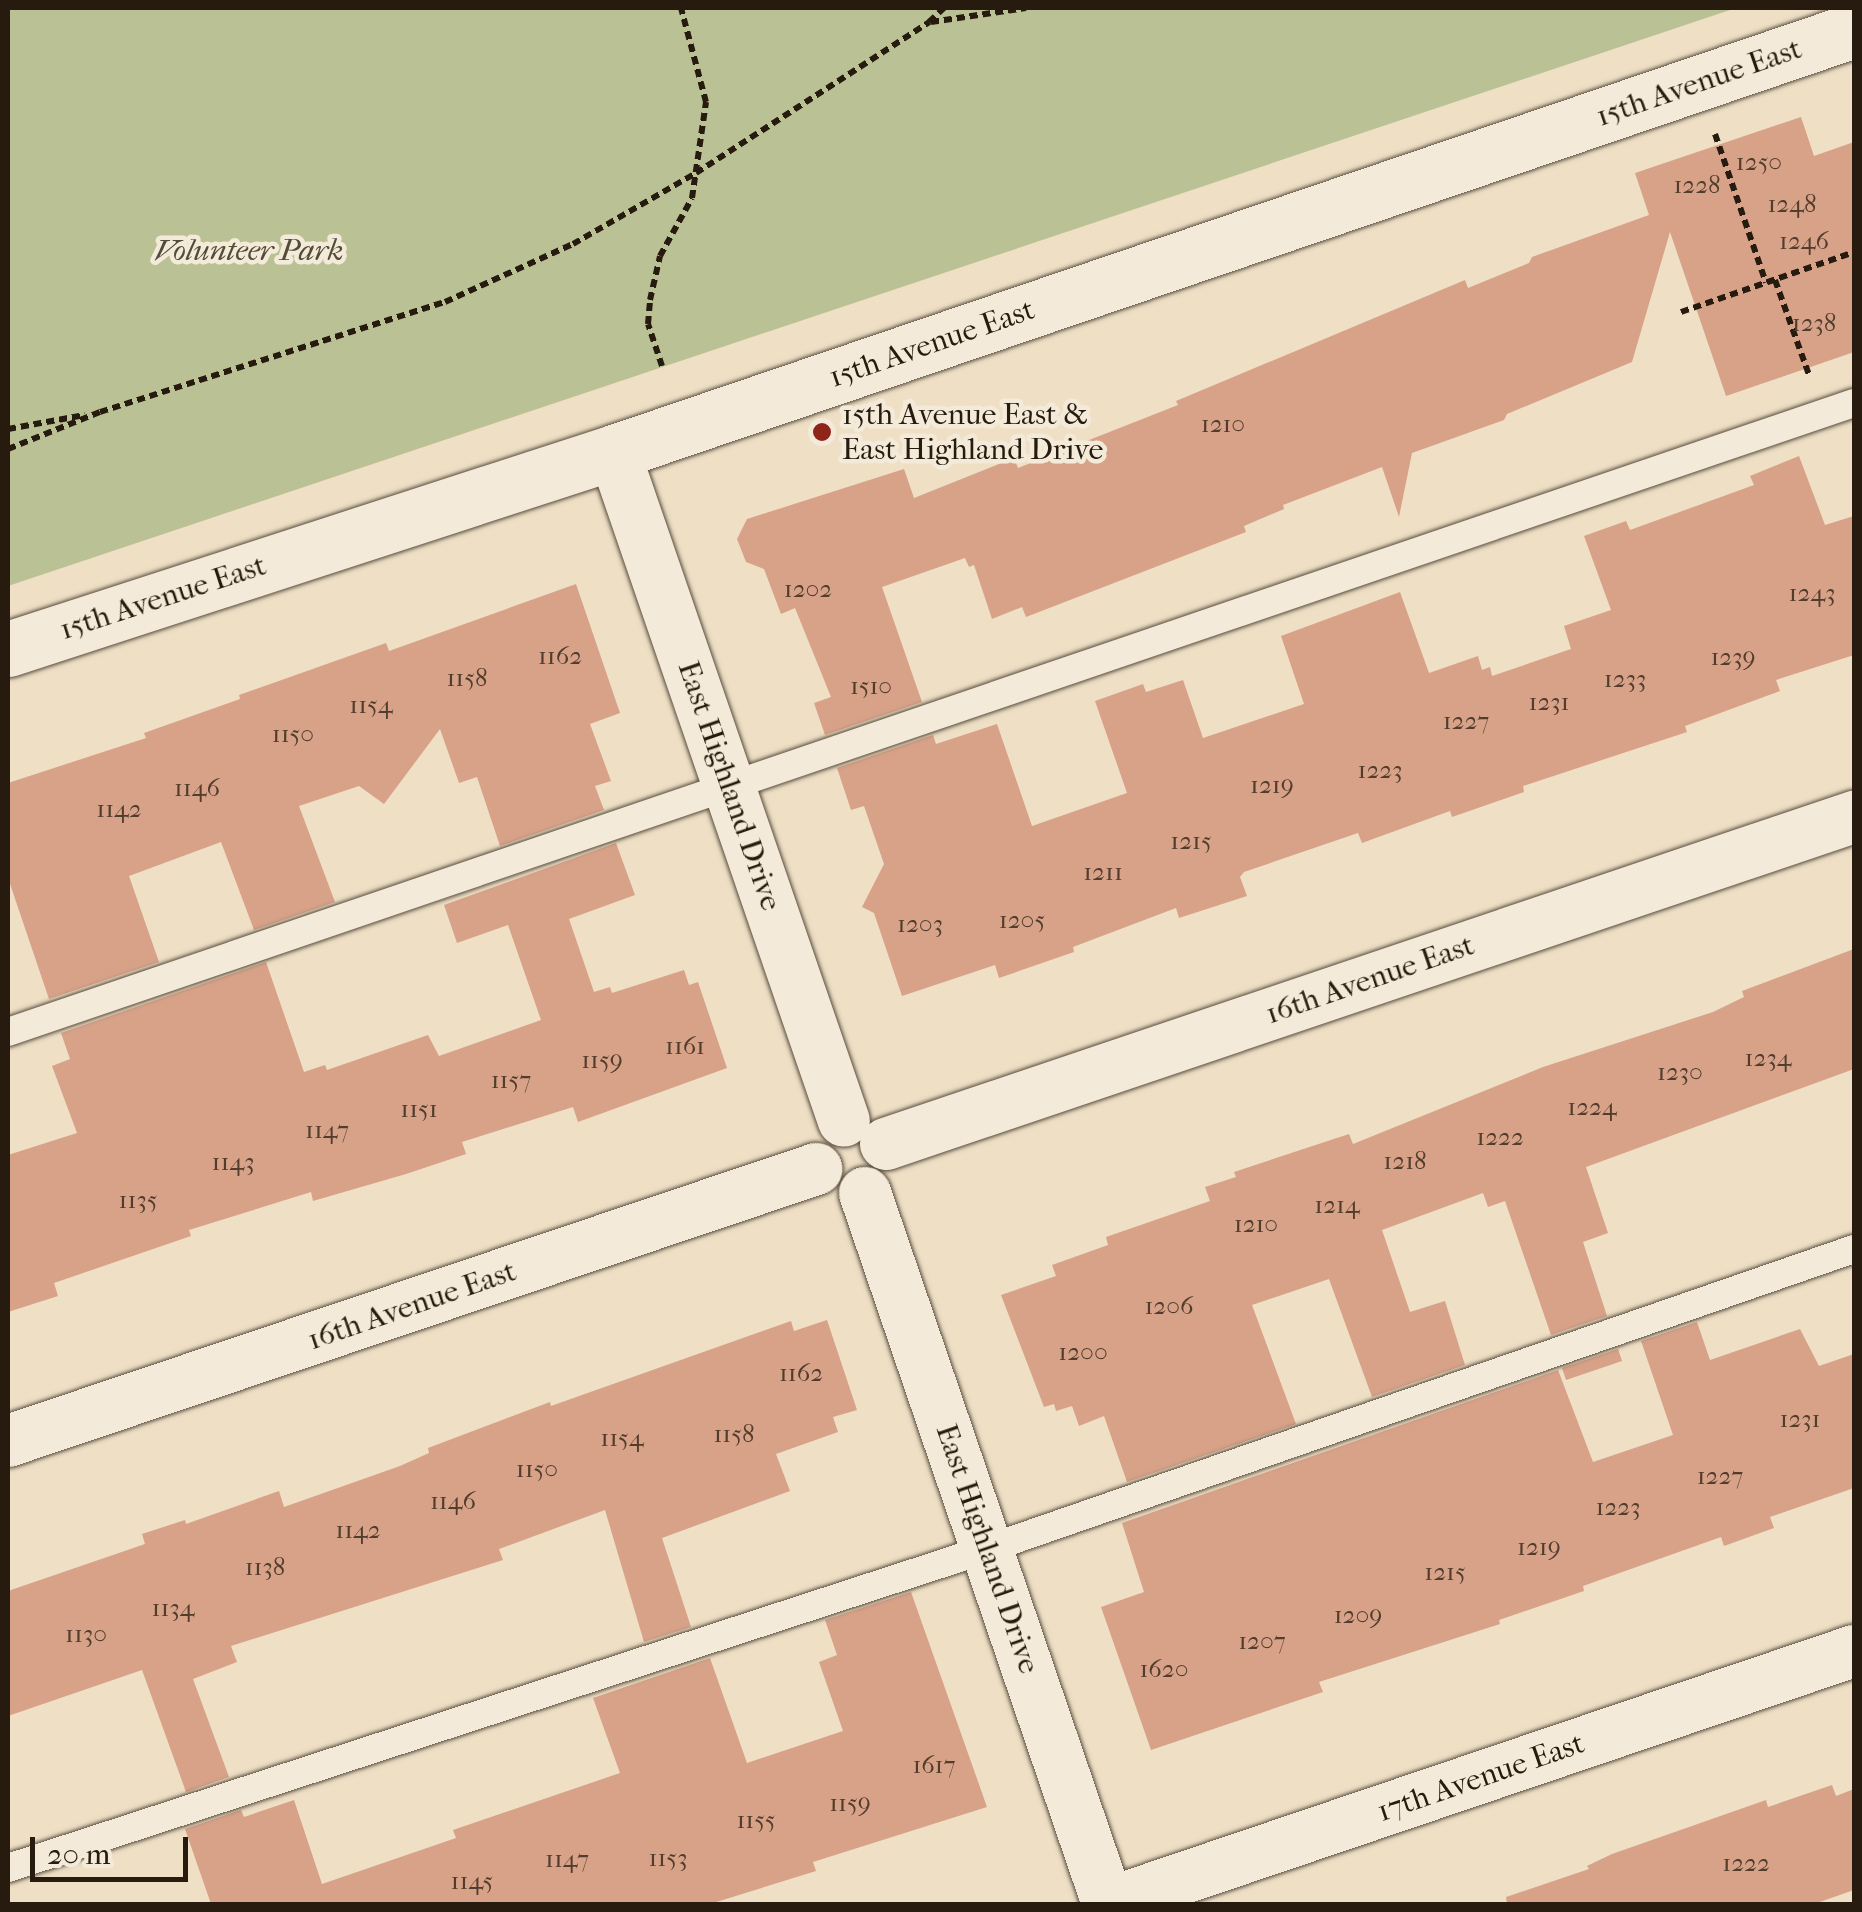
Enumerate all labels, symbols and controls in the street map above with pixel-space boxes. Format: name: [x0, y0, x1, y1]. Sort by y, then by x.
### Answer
street label: 15th Avenue East: [1592, 31, 1806, 135]
house number: 1250: [1736, 147, 1782, 177]
house number: 1228: [1673, 170, 1721, 200]
house number: 1248: [1767, 189, 1817, 219]
house number: 1246: [1779, 226, 1829, 256]
park label: Volunteer Park: [154, 233, 344, 269]
street label: 15th Avenue East: [825, 292, 1039, 396]
house number: 1238: [1792, 308, 1836, 338]
place label: 15th Avenue East & East Highland Drive: [842, 397, 1103, 468]
house number: 1210: [1201, 409, 1245, 439]
marker: 15th Avenue East & East Highland Drive: [811, 421, 833, 443]
street label: 15th Avenue East: [55, 548, 271, 648]
house number: 1202: [784, 574, 832, 604]
house number: 1243: [1789, 578, 1835, 608]
house number: 1162: [538, 641, 582, 671]
house number: 1239: [1710, 642, 1756, 672]
street label: East Highland Drive: [669, 657, 789, 915]
house number: 1158: [446, 663, 488, 693]
house number: 1233: [1604, 664, 1646, 694]
house number: 1510: [850, 671, 892, 701]
house number: 1231: [1529, 687, 1569, 717]
house number: 1154: [349, 690, 393, 720]
house number: 1227: [1443, 706, 1489, 736]
house number: 1150: [272, 719, 314, 749]
house number: 1223: [1358, 755, 1402, 785]
house number: 1219: [1250, 770, 1294, 800]
house number: 1146: [174, 773, 220, 803]
house number: 1142: [96, 794, 142, 824]
house number: 1215: [1170, 826, 1212, 856]
house number: 1211: [1083, 857, 1123, 887]
house number: 1205: [999, 905, 1045, 935]
house number: 1203: [897, 909, 943, 939]
street label: 16th Avenue East: [1261, 927, 1479, 1033]
house number: 1161: [665, 1031, 705, 1061]
house number: 1234: [1745, 1043, 1791, 1073]
house number: 1159: [581, 1045, 623, 1075]
house number: 1230: [1657, 1057, 1703, 1087]
house number: 1157: [491, 1065, 531, 1095]
house number: 1224: [1567, 1092, 1617, 1122]
house number: 1151: [400, 1094, 438, 1124]
house number: 1147: [305, 1115, 349, 1145]
house number: 1222: [1476, 1122, 1524, 1152]
house number: 1218: [1383, 1146, 1427, 1176]
house number: 1143: [212, 1147, 254, 1177]
house number: 1135: [119, 1185, 157, 1215]
house number: 1214: [1314, 1190, 1360, 1220]
house number: 1210: [1234, 1209, 1278, 1239]
street label: 16th Avenue East: [303, 1253, 521, 1359]
house number: 1206: [1144, 1291, 1194, 1321]
house number: 1200: [1058, 1337, 1108, 1367]
house number: 1162: [779, 1358, 823, 1388]
house number: 1231: [1780, 1404, 1820, 1434]
house number: 1158: [713, 1419, 755, 1449]
street label: East Highland Drive: [927, 1420, 1047, 1678]
house number: 1154: [600, 1423, 644, 1453]
house number: 1150: [516, 1454, 558, 1484]
house number: 1227: [1697, 1461, 1743, 1491]
house number: 1146: [430, 1486, 476, 1516]
house number: 1223: [1596, 1492, 1640, 1522]
house number: 1142: [335, 1515, 381, 1545]
house number: 1219: [1517, 1532, 1561, 1562]
house number: 1138: [245, 1552, 285, 1582]
house number: 1215: [1424, 1557, 1466, 1587]
house number: 1134: [152, 1593, 194, 1623]
house number: 1209: [1334, 1600, 1382, 1630]
house number: 1130: [65, 1619, 107, 1649]
house number: 1207: [1238, 1626, 1286, 1656]
house number: 1620: [1140, 1654, 1188, 1684]
street label: 17th Avenue East: [1373, 1726, 1589, 1830]
house number: 1617: [912, 1750, 956, 1780]
house number: 1159: [829, 1788, 871, 1818]
house number: 1155: [736, 1805, 776, 1835]
scale bar: [35, 1817, 192, 1879]
text: 20 m: [47, 1837, 110, 1872]
house number: 1153: [649, 1843, 687, 1873]
house number: 1147: [545, 1844, 589, 1874]
house number: 1222: [1722, 1848, 1770, 1878]
house number: 1145: [451, 1866, 493, 1896]

